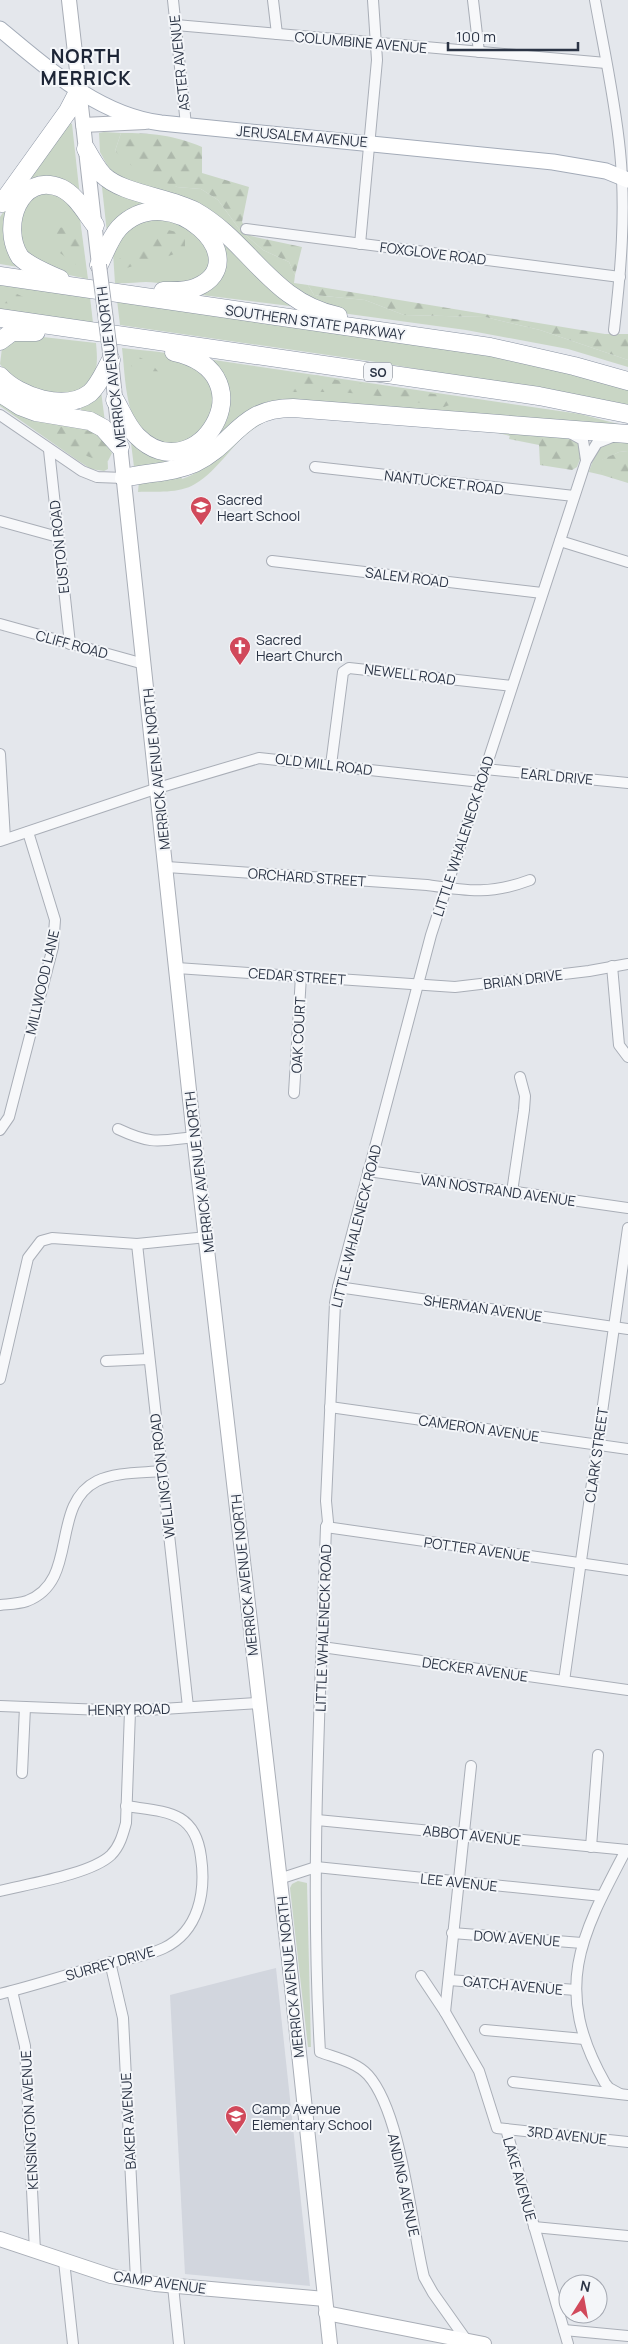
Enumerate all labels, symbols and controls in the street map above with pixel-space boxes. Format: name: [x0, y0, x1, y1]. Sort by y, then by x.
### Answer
street label: ASTER AVENUE: [164, 14, 194, 112]
scale bar: [448, 20, 578, 52]
text: 100 m: [456, 26, 496, 47]
street label: COLUMBINE AVENUE: [294, 27, 428, 57]
district label: NORTH MERRICK: [40, 43, 132, 91]
street label: JERUSALEM AVENUE: [236, 121, 368, 151]
street label: FOXGLOVE ROAD: [379, 237, 487, 269]
street label: MERRICK AVENUE NORTH: [92, 285, 130, 449]
street label: SOUTHERN STATE PARKWAY: [224, 300, 406, 344]
road number: SO: [364, 362, 392, 382]
street label: NANTUCKET ROAD: [383, 465, 505, 499]
place label: Sacred Heart School: [217, 490, 300, 525]
school or university icon: Sacred Heart School: [189, 495, 213, 526]
street label: EUSTON ROAD: [45, 499, 73, 595]
street label: SALEM ROAD: [364, 562, 450, 592]
street label: CLIFF ROAD: [34, 625, 110, 663]
place label: Sacred Heart Church: [256, 630, 342, 665]
church icon: Sacred Heart Church: [228, 635, 252, 666]
street label: NEWELL ROAD: [363, 659, 457, 689]
street label: MERRICK AVENUE NORTH: [138, 687, 174, 851]
street label: OLD MILL ROAD: [274, 749, 374, 779]
street label: LITTLE WHALENECK ROAD: [428, 753, 498, 919]
street label: EARL DRIVE: [520, 763, 594, 789]
street label: ORCHARD STREET: [247, 863, 367, 891]
street label: MILLWOOD LANE: [21, 928, 63, 1036]
street label: CEDAR STREET: [248, 963, 347, 989]
street label: BRIAN DRIVE: [482, 965, 564, 993]
street label: OAK COURT: [287, 996, 310, 1074]
street label: MERRICK AVENUE NORTH: [180, 1090, 218, 1254]
street label: LITTLE WHALENECK ROAD: [327, 1142, 385, 1310]
street label: VAN NOSTRAND AVENUE: [419, 1170, 577, 1210]
street label: SHERMAN AVENUE: [422, 1290, 544, 1326]
street label: CLARK STREET: [580, 1406, 612, 1504]
street label: CAMERON AVENUE: [418, 1410, 540, 1446]
street label: WELLINGTON ROAD: [145, 1412, 179, 1540]
street label: MERRICK AVENUE NORTH: [226, 1493, 262, 1657]
street label: POTTER AVENUE: [423, 1532, 531, 1566]
street label: LITTLE WHALENECK ROAD: [311, 1544, 335, 1712]
street label: DECKER AVENUE: [421, 1652, 529, 1686]
street label: HENRY ROAD: [87, 1699, 171, 1719]
street label: ABBOT AVENUE: [422, 1820, 522, 1850]
street label: LEE AVENUE: [419, 1868, 499, 1896]
street label: MERRICK AVENUE NORTH: [272, 1895, 308, 2059]
street label: DOW AVENUE: [473, 1925, 561, 1951]
street label: SURREY DRIVE: [63, 1941, 157, 1985]
street label: GATCH AVENUE: [462, 1971, 564, 1999]
street label: KENSINGTON AVENUE: [16, 2050, 42, 2190]
street label: BAKER AVENUE: [116, 2072, 140, 2170]
place label: Camp Avenue Elementary School: [252, 2099, 372, 2134]
school or university icon: Camp Avenue Elementary School: [224, 2104, 248, 2135]
street label: 3RD AVENUE: [526, 2121, 608, 2149]
street label: ANDING AVENUE: [384, 2132, 424, 2238]
street label: LAKE AVENUE: [499, 2135, 541, 2223]
street label: CAMP AVENUE: [112, 2266, 208, 2298]
north arrow: [558, 2274, 608, 2324]
text: N: [579, 2275, 592, 2296]

